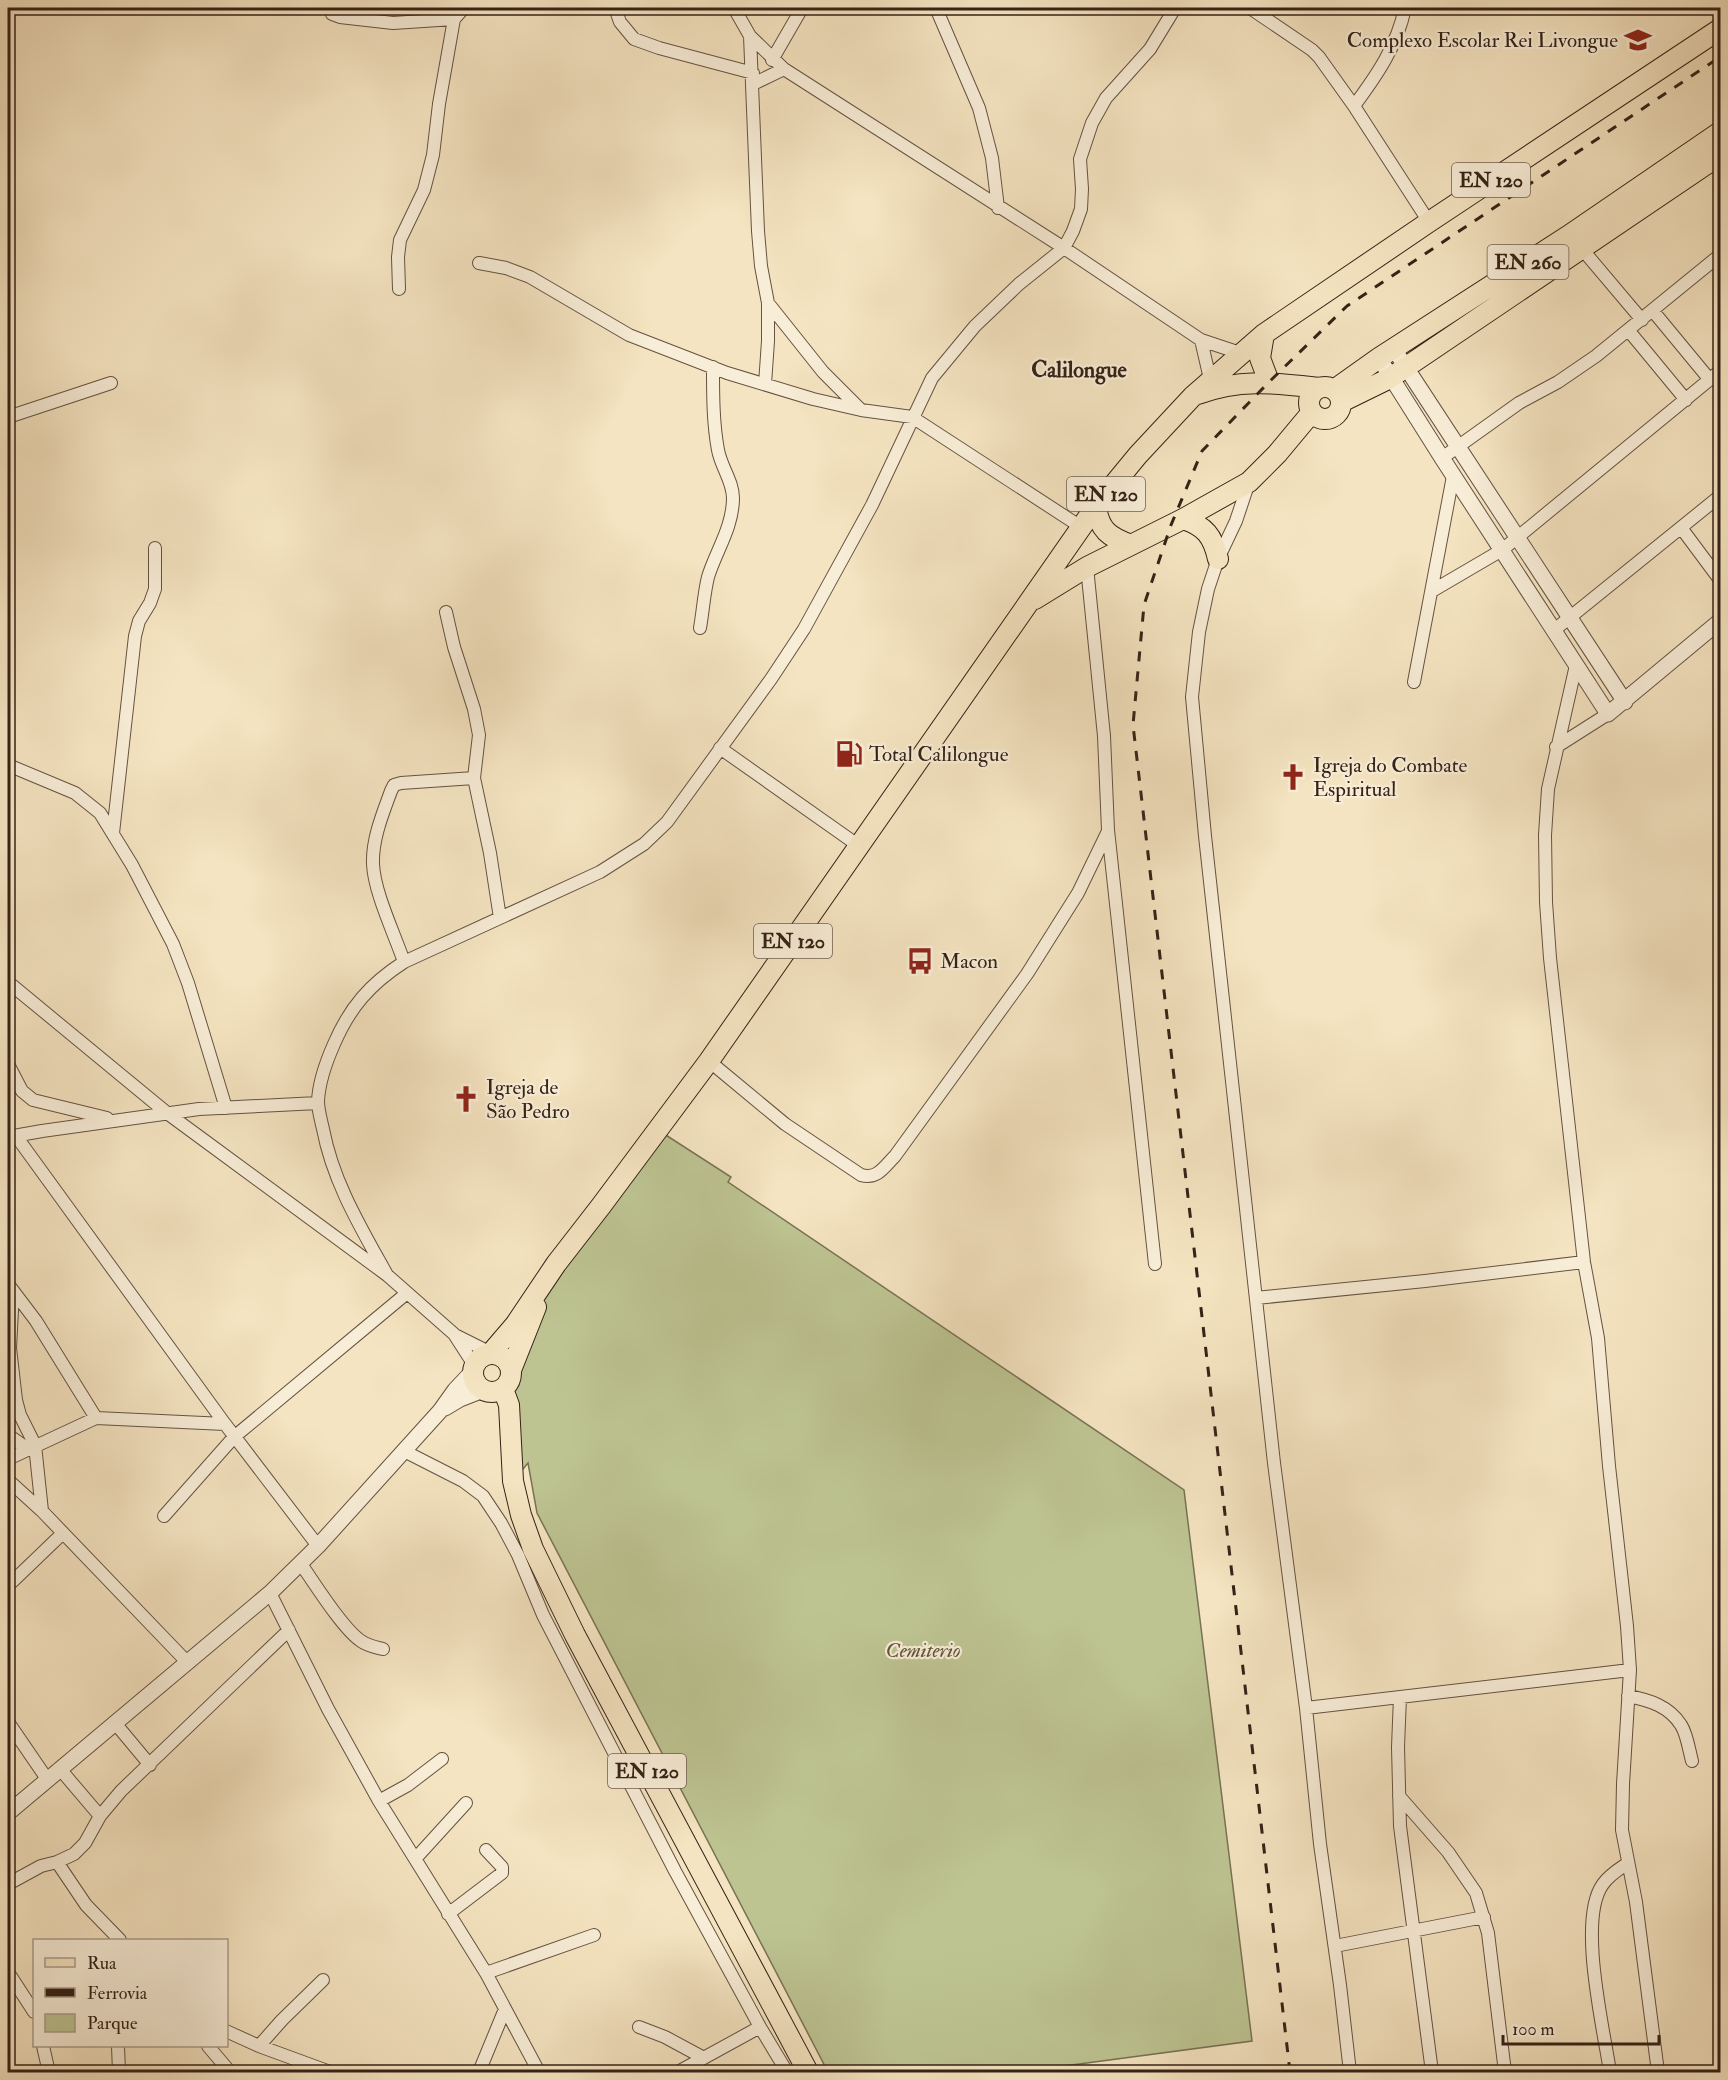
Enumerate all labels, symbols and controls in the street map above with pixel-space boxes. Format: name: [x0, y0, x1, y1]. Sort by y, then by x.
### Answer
school or university icon: Complexo Escolar Rei Livongue: [1623, 25, 1653, 55]
place label: Complexo Escolar Rei Livongue: [1347, 27, 1618, 54]
road number: EN 120: [1452, 163, 1530, 197]
road number: EN 260: [1488, 245, 1568, 279]
district label: Calilongue: [1031, 356, 1128, 385]
road number: EN 120: [1067, 477, 1145, 511]
fuel station icon: Total Calilongue: [834, 739, 864, 769]
place label: Total Calilongue: [869, 741, 1009, 768]
place label: Igreja do Combate Espiritual: [1313, 752, 1468, 803]
church icon: Igreja do Combate Espiritual: [1278, 762, 1308, 792]
road number: EN 120: [754, 924, 832, 958]
bus stop icon: Macon: [905, 946, 935, 976]
place label: Macon: [940, 948, 998, 975]
place label: Igreja de São Pedro: [486, 1074, 570, 1125]
church icon: Igreja de São Pedro: [451, 1084, 481, 1114]
park label: Cemiterio: [886, 1637, 960, 1664]
road number: EN 120: [608, 1754, 686, 1788]
legend: [33, 1939, 228, 2047]
text: Rua: [87, 1952, 117, 1975]
text: Ferrovia: [87, 1982, 148, 2005]
scale bar: [1503, 2008, 1659, 2046]
text: Parque: [87, 2012, 138, 2035]
text: 100 m: [1512, 2018, 1555, 2041]

